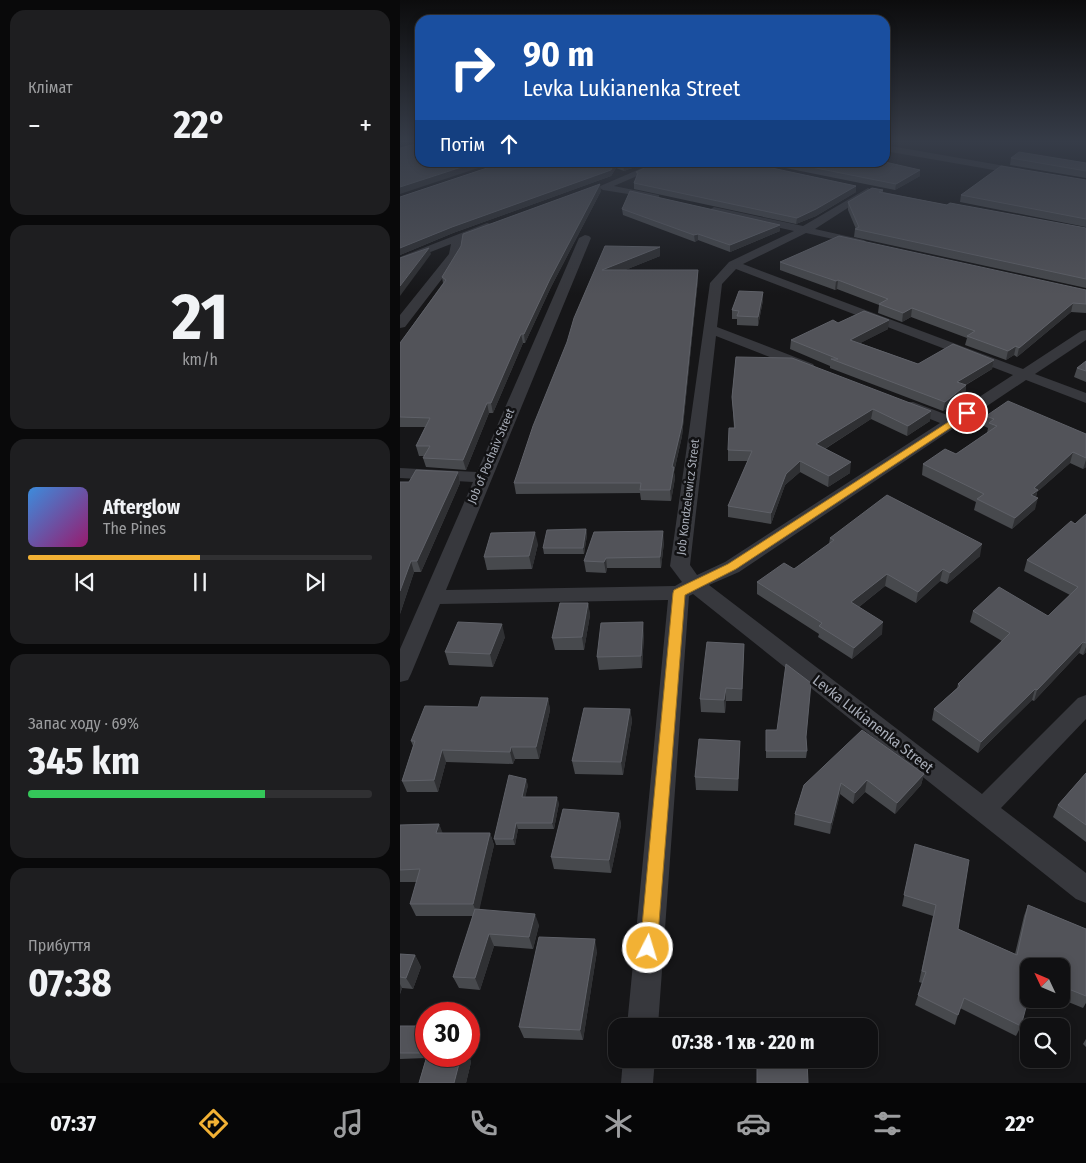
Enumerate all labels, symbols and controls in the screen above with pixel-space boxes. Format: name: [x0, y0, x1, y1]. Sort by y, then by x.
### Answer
text: 90 m: [523, 33, 594, 75]
icon: right: [440, 35, 505, 100]
text: Levka Lukianenka Street: [523, 75, 740, 102]
text: Клімат: [28, 78, 73, 97]
text: 22°: [173, 102, 226, 148]
text: −: [28, 109, 41, 142]
text: +: [359, 109, 372, 142]
icon: ahead: [495, 130, 523, 158]
text: Потім: [440, 133, 485, 156]
text: 21: [172, 278, 228, 356]
text: km/h: [182, 350, 218, 369]
pin: [946, 392, 988, 434]
icon: arrive: [953, 399, 981, 427]
street label: Job of Pochaiv Street: [465, 406, 517, 506]
street label: Job Kondzelewicz Street: [674, 438, 702, 556]
text: Afterglow: [103, 496, 180, 519]
text: The Pines: [103, 519, 166, 538]
icon: previous: [71, 568, 99, 596]
icon: pause: [186, 568, 214, 596]
icon: next: [301, 568, 329, 596]
street label: Levka Lukianenka Street: [809, 671, 937, 777]
text: Запас ходу · 69%: [28, 714, 139, 733]
text: 345 km: [28, 738, 140, 784]
position arrow: [621, 921, 673, 973]
text: Прибуття: [28, 936, 91, 955]
north arrow: [1020, 958, 1070, 1008]
map controls: [1020, 958, 1070, 1068]
text: 07:38: [28, 960, 112, 1006]
speed limit sign: 30: [415, 1002, 480, 1067]
button: search: [1020, 1018, 1070, 1068]
text: 07:38 · 1 хв · 220 m: [671, 1031, 815, 1054]
icon: directions: [196, 1106, 231, 1141]
icon: music: [331, 1106, 366, 1141]
icon: phone: [466, 1106, 501, 1141]
icon: climate: [601, 1106, 636, 1141]
icon: car: [736, 1106, 771, 1141]
icon: filters: [870, 1106, 905, 1141]
text: 07:37: [50, 1110, 96, 1137]
text: 22°: [1005, 1110, 1036, 1137]

